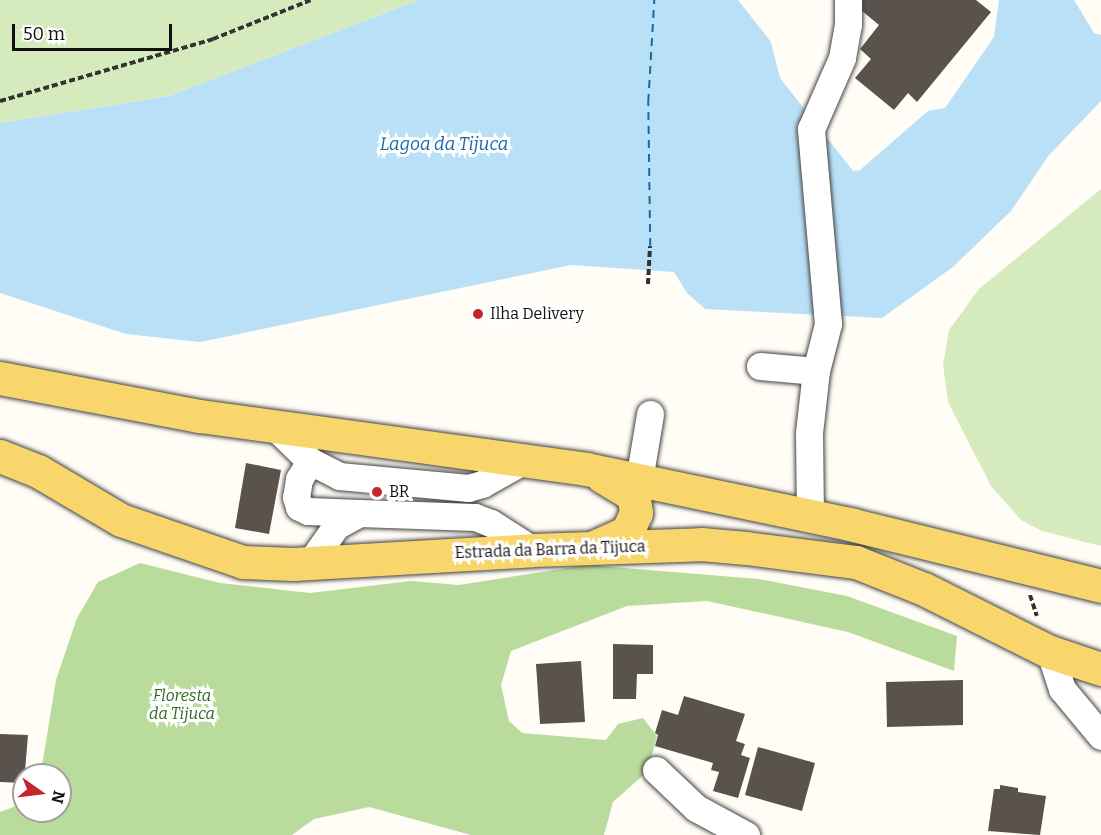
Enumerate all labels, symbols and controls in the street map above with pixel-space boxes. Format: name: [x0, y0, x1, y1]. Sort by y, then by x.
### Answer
scale bar: [15, 12, 176, 50]
text: 50 m: [23, 23, 65, 45]
water label: Lagoa da Tijuca: [380, 133, 508, 155]
place label: Ilha Delivery: [490, 304, 584, 324]
marker: Ilha Delivery: [471, 307, 485, 321]
place label: BR: [389, 482, 409, 502]
marker: BR: [370, 485, 384, 499]
street label: Estrada da Barra da Tijuca: [454, 537, 646, 563]
park label: Floresta da Tijuca: [149, 686, 215, 724]
north arrow: [12, 763, 72, 823]
text: N: [47, 789, 69, 805]

